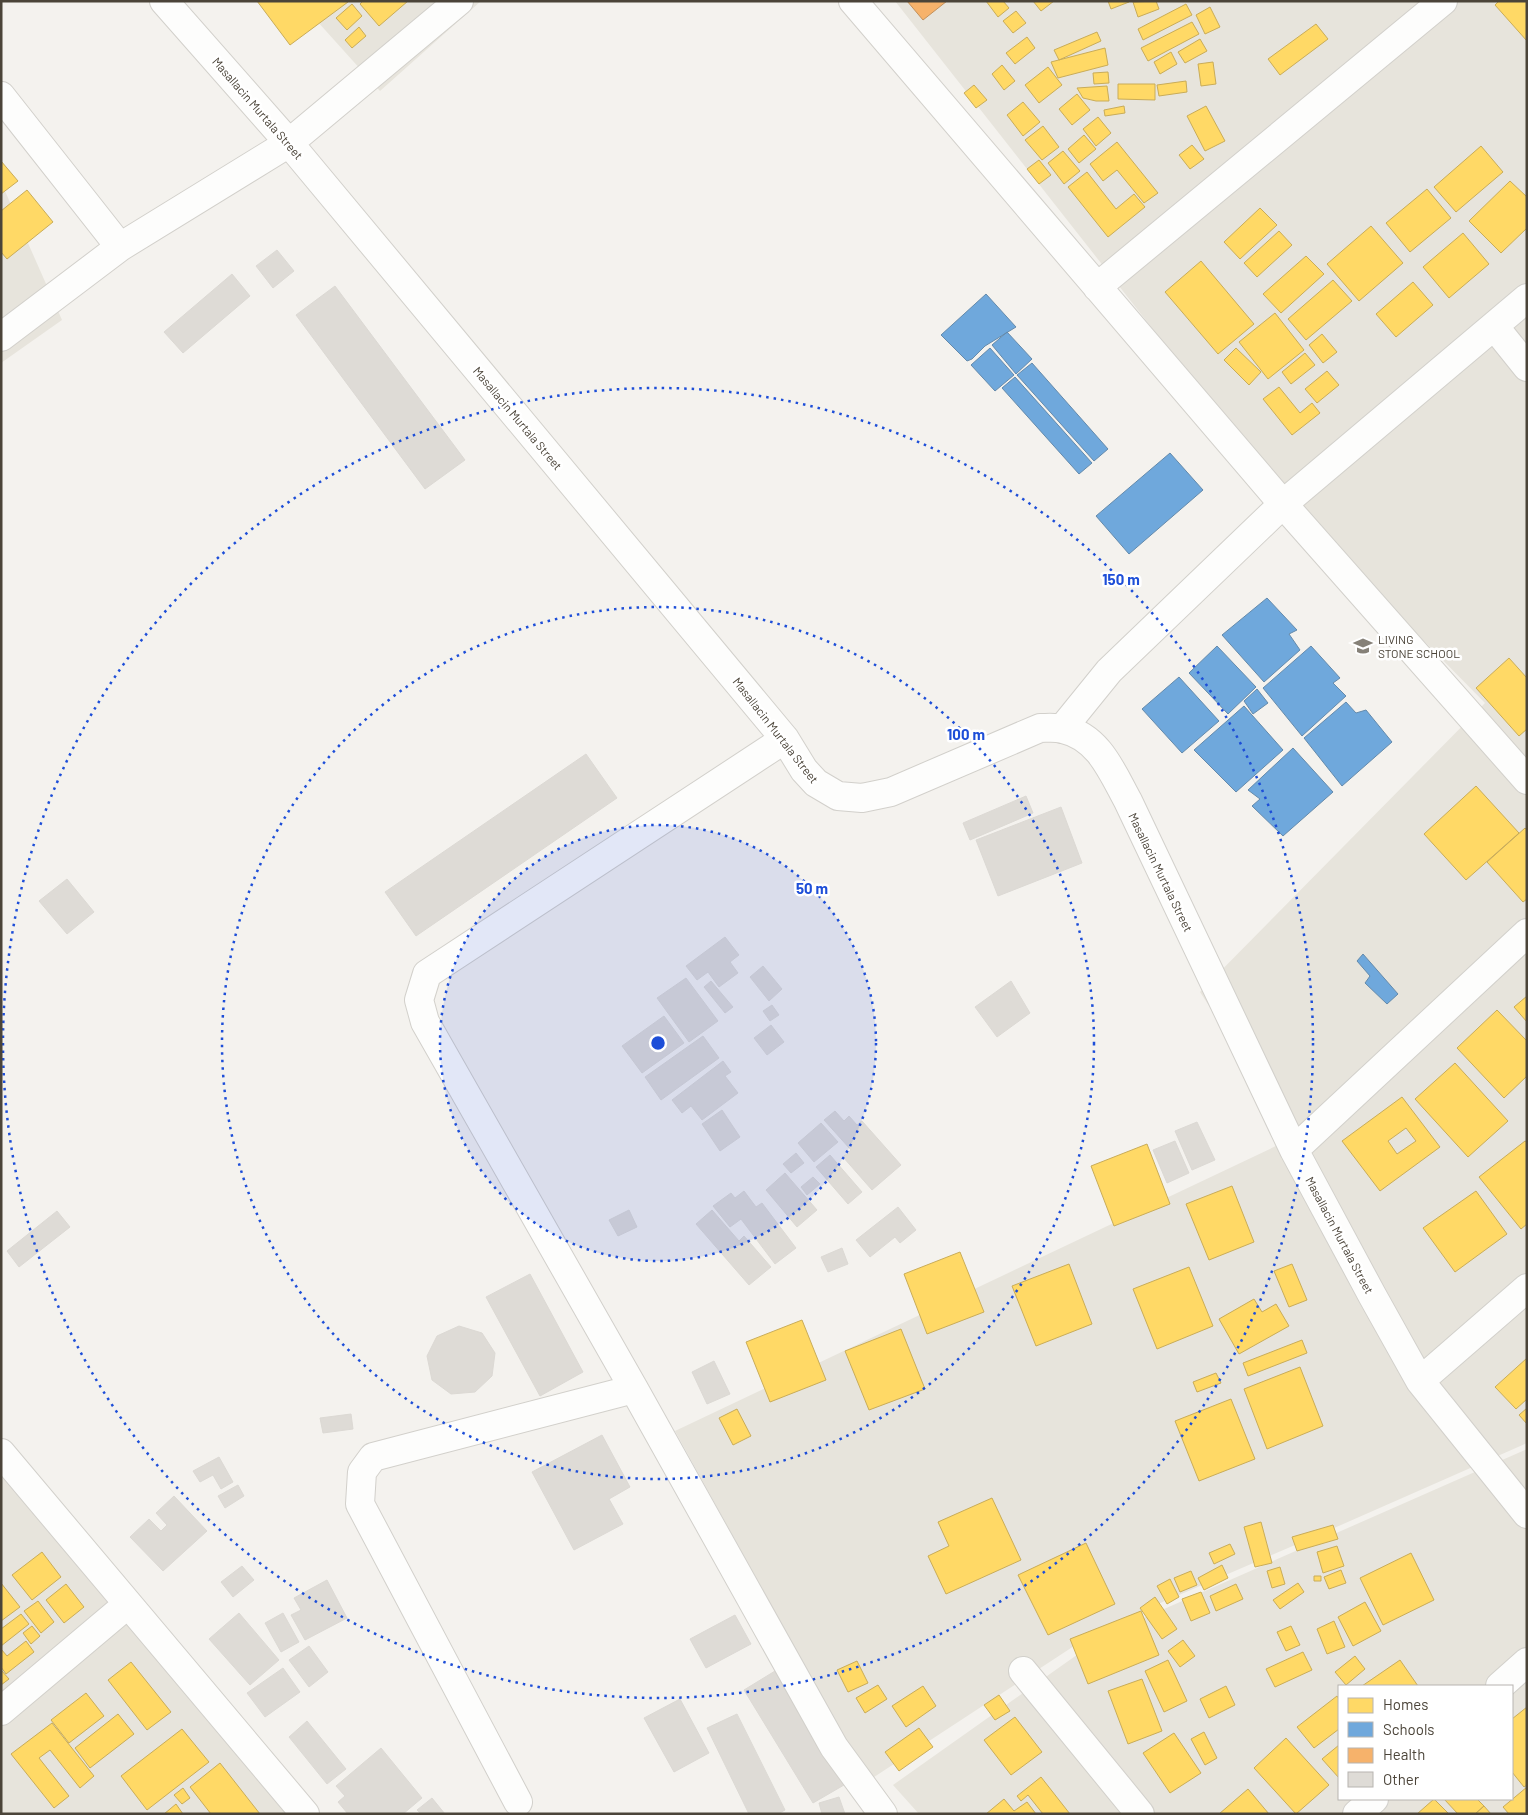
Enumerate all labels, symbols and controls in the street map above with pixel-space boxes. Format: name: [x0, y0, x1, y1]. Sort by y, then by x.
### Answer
street label: Masallacin Murtala Street: [210, 54, 306, 162]
street label: Masallacin Murtala Street: [471, 363, 565, 473]
text: 150 m: [1102, 570, 1140, 588]
place label: LIVING STONE SCHOOL: [1378, 632, 1460, 660]
school or university icon: LIVING STONE SCHOOL: [1352, 635, 1374, 657]
street label: Masallacin Murtala Street: [730, 674, 822, 786]
text: 100 m: [947, 725, 985, 743]
street label: Masallacin Murtala Street: [1126, 810, 1196, 934]
text: 50 m: [796, 879, 828, 897]
centre of rings: [649, 1034, 667, 1052]
street label: Masallacin Murtala Street: [1303, 1174, 1377, 1296]
legend: [1338, 1685, 1513, 1800]
text: Homes: [1383, 1695, 1428, 1713]
text: Schools: [1383, 1720, 1435, 1738]
text: Health: [1383, 1745, 1425, 1763]
text: Other: [1383, 1770, 1420, 1788]

